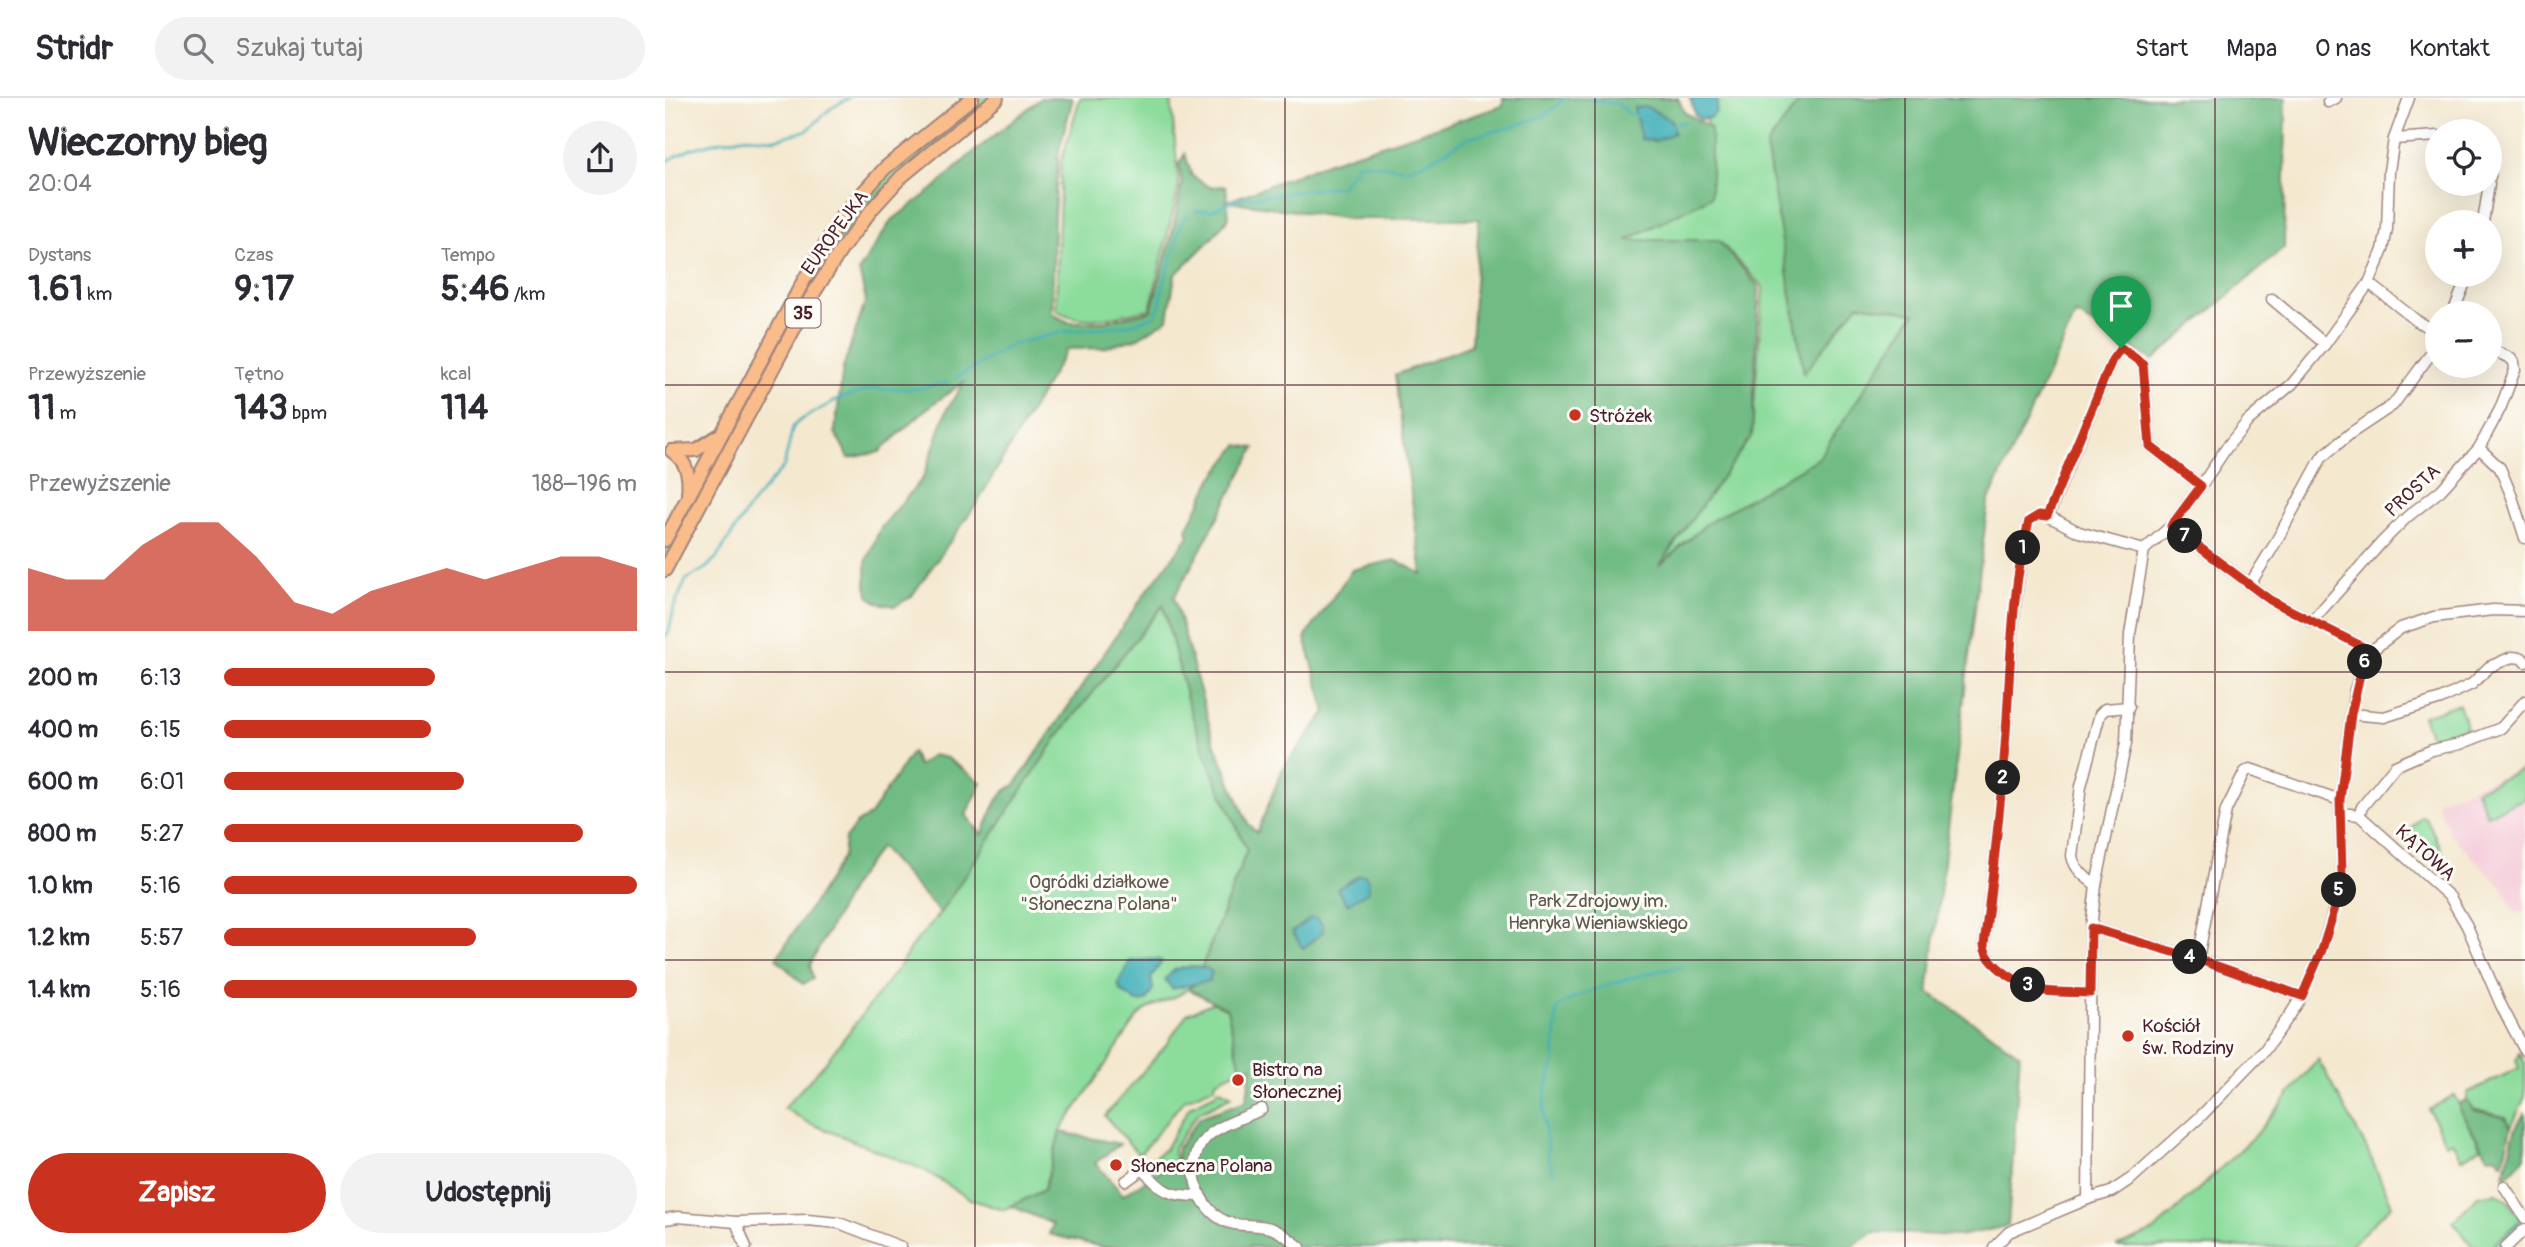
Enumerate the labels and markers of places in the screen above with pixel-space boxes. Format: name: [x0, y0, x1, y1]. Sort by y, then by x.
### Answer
pin: [2091, 276, 2151, 348]
place label: Stróżek: [1589, 404, 1652, 428]
marker: Stróżek: [1567, 407, 1583, 423]
pin: 7: [2167, 518, 2203, 554]
pin: 1: [2005, 531, 2041, 566]
pin: 6: [2347, 644, 2383, 680]
pin: 2: [1985, 760, 2021, 796]
pin: 5: [2321, 872, 2357, 908]
pin: 4: [2173, 940, 2207, 974]
pin: 3: [2011, 968, 2045, 1002]
place label: Kościół św. Rodziny: [2142, 1014, 2234, 1060]
marker: Kościół św. Rodziny: [2120, 1028, 2136, 1044]
place label: Bistro na Słonecznej: [1252, 1058, 1342, 1104]
marker: Bistro na Słonecznej: [1230, 1072, 1246, 1088]
place label: Słoneczna Polana: [1130, 1154, 1272, 1178]
marker: Słoneczna Polana: [1108, 1157, 1124, 1173]

